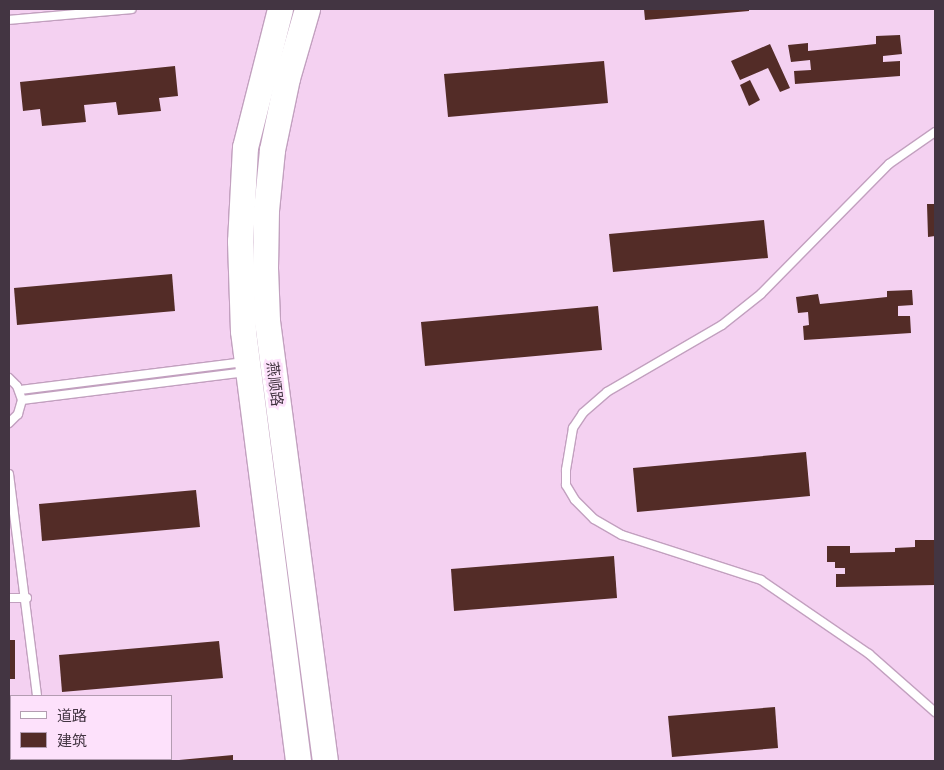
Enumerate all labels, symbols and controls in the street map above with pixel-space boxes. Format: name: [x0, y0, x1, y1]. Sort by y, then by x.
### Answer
street label: 燕顺路: [263, 361, 287, 407]
legend: [10, 695, 172, 760]
text: 道路: [57, 706, 87, 724]
text: 建筑: [57, 731, 87, 749]

